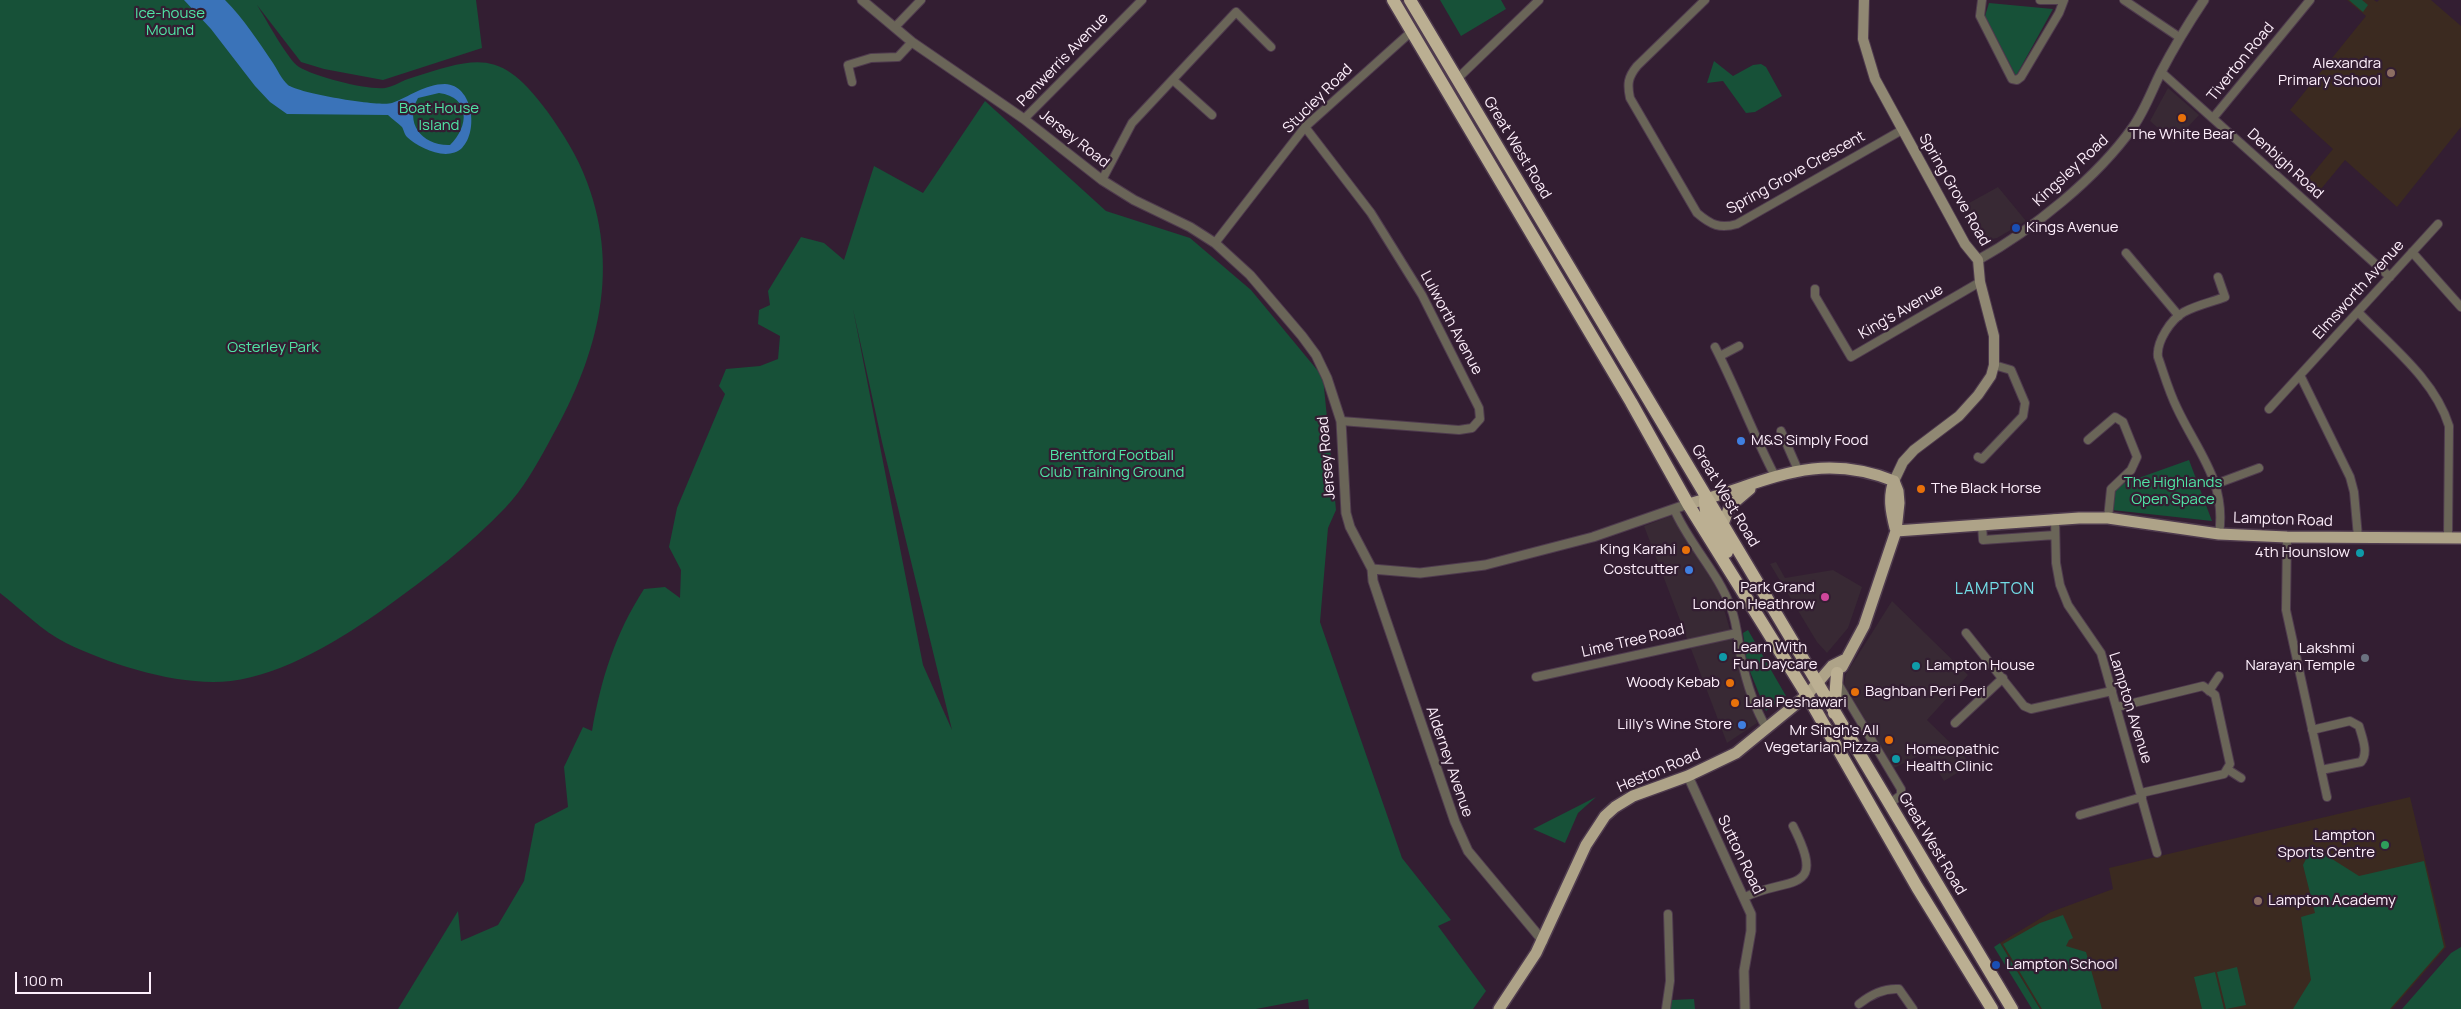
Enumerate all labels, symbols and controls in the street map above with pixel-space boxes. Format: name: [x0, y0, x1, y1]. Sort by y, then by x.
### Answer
park label: Ice-house Mound: [135, 5, 205, 40]
street label: Penwerris Avenue: [1014, 10, 1112, 110]
street label: Tiverton Road: [2204, 19, 2278, 105]
place label: Alexandra Primary School: [2278, 55, 2381, 90]
street label: Stucley Road: [1280, 61, 1356, 137]
marker: Alexandra Primary School: [2385, 67, 2397, 79]
street label: Great West Road: [1479, 94, 1555, 202]
park label: Boat House Island: [399, 100, 479, 135]
street label: Jersey Road: [1035, 106, 1113, 172]
marker: The White Bear: [2176, 112, 2188, 124]
street label: Denbigh Road: [2243, 125, 2327, 203]
place label: The White Bear: [2129, 126, 2235, 144]
street label: Spring Grove Crescent: [1724, 127, 1868, 219]
street label: Spring Grove Road: [1914, 131, 1994, 249]
street label: Kingsley Road: [2030, 131, 2112, 211]
place label: Kings Avenue: [2026, 219, 2118, 237]
marker: Kings Avenue: [2010, 222, 2022, 234]
street label: Elmsworth Avenue: [2310, 237, 2408, 343]
street label: Lulworth Avenue: [1416, 268, 1486, 378]
street label: King's Avenue: [1856, 281, 1946, 343]
park label: Osterley Park: [227, 339, 319, 357]
street label: Jersey Road: [1314, 415, 1340, 501]
place label: M&S Simply Food: [1751, 432, 1868, 450]
marker: M&S Simply Food: [1735, 435, 1747, 447]
street label: Great West Road: [1687, 442, 1763, 550]
park label: Brentford Football Club Training Ground: [1040, 447, 1184, 482]
park label: The Highlands Open Space: [2124, 474, 2222, 509]
place label: The Black Horse: [1931, 480, 2041, 498]
marker: The Black Horse: [1915, 483, 1927, 495]
street label: Lampton Road: [2233, 509, 2333, 531]
place label: King Karahi: [1600, 541, 1676, 559]
marker: King Karahi: [1680, 544, 1692, 556]
place label: 4th Hounslow: [2255, 544, 2350, 562]
marker: 4th Hounslow: [2354, 547, 2366, 559]
place label: Costcutter: [1603, 561, 1679, 579]
marker: Costcutter: [1683, 564, 1695, 576]
place label: Park Grand London Heathrow: [1692, 579, 1815, 614]
district label: LAMPTON: [1954, 580, 2036, 600]
marker: Park Grand London Heathrow: [1819, 591, 1831, 603]
street label: Lime Tree Road: [1580, 620, 1686, 662]
place label: Learn With Fun Daycare: [1733, 639, 1818, 674]
place label: Lakshmi Narayan Temple: [2245, 640, 2355, 675]
street label: Lampton Avenue: [2105, 650, 2155, 766]
marker: Learn With Fun Daycare: [1717, 651, 1729, 663]
marker: Lakshmi Narayan Temple: [2359, 652, 2371, 664]
place label: Lampton House: [1926, 657, 2035, 675]
marker: Lampton House: [1910, 660, 1922, 672]
place label: Woody Kebab: [1626, 674, 1720, 692]
marker: Woody Kebab: [1724, 677, 1736, 689]
place label: Baghban Peri Peri: [1865, 683, 1986, 701]
marker: Baghban Peri Peri: [1849, 686, 1861, 698]
place label: Lala Peshawari: [1745, 694, 1847, 712]
marker: Lala Peshawari: [1729, 697, 1741, 709]
street label: Alderney Avenue: [1422, 704, 1476, 820]
place label: Lilly's Wine Store: [1617, 716, 1732, 734]
marker: Lilly's Wine Store: [1736, 719, 1748, 731]
place label: Mr Singh's All Vegetarian Pizza: [1765, 722, 1879, 757]
marker: Mr Singh's All Vegetarian Pizza: [1883, 734, 1895, 746]
place label: Homeopathic Health Clinic: [1906, 741, 1999, 776]
street label: Heston Road: [1615, 745, 1703, 797]
marker: Homeopathic Health Clinic: [1890, 753, 1902, 765]
street label: Great West Road: [1894, 790, 1970, 898]
street label: Sutton Road: [1713, 813, 1767, 897]
place label: Lampton Sports Centre: [2277, 827, 2375, 862]
marker: Lampton Sports Centre: [2379, 839, 2391, 851]
place label: Lampton Academy: [2268, 892, 2396, 910]
marker: Lampton Academy: [2252, 895, 2264, 907]
place label: Lampton School: [2006, 956, 2118, 974]
marker: Lampton School: [1990, 959, 2002, 971]
scale bar: [18, 962, 154, 994]
text: 100 m: [23, 970, 63, 991]

